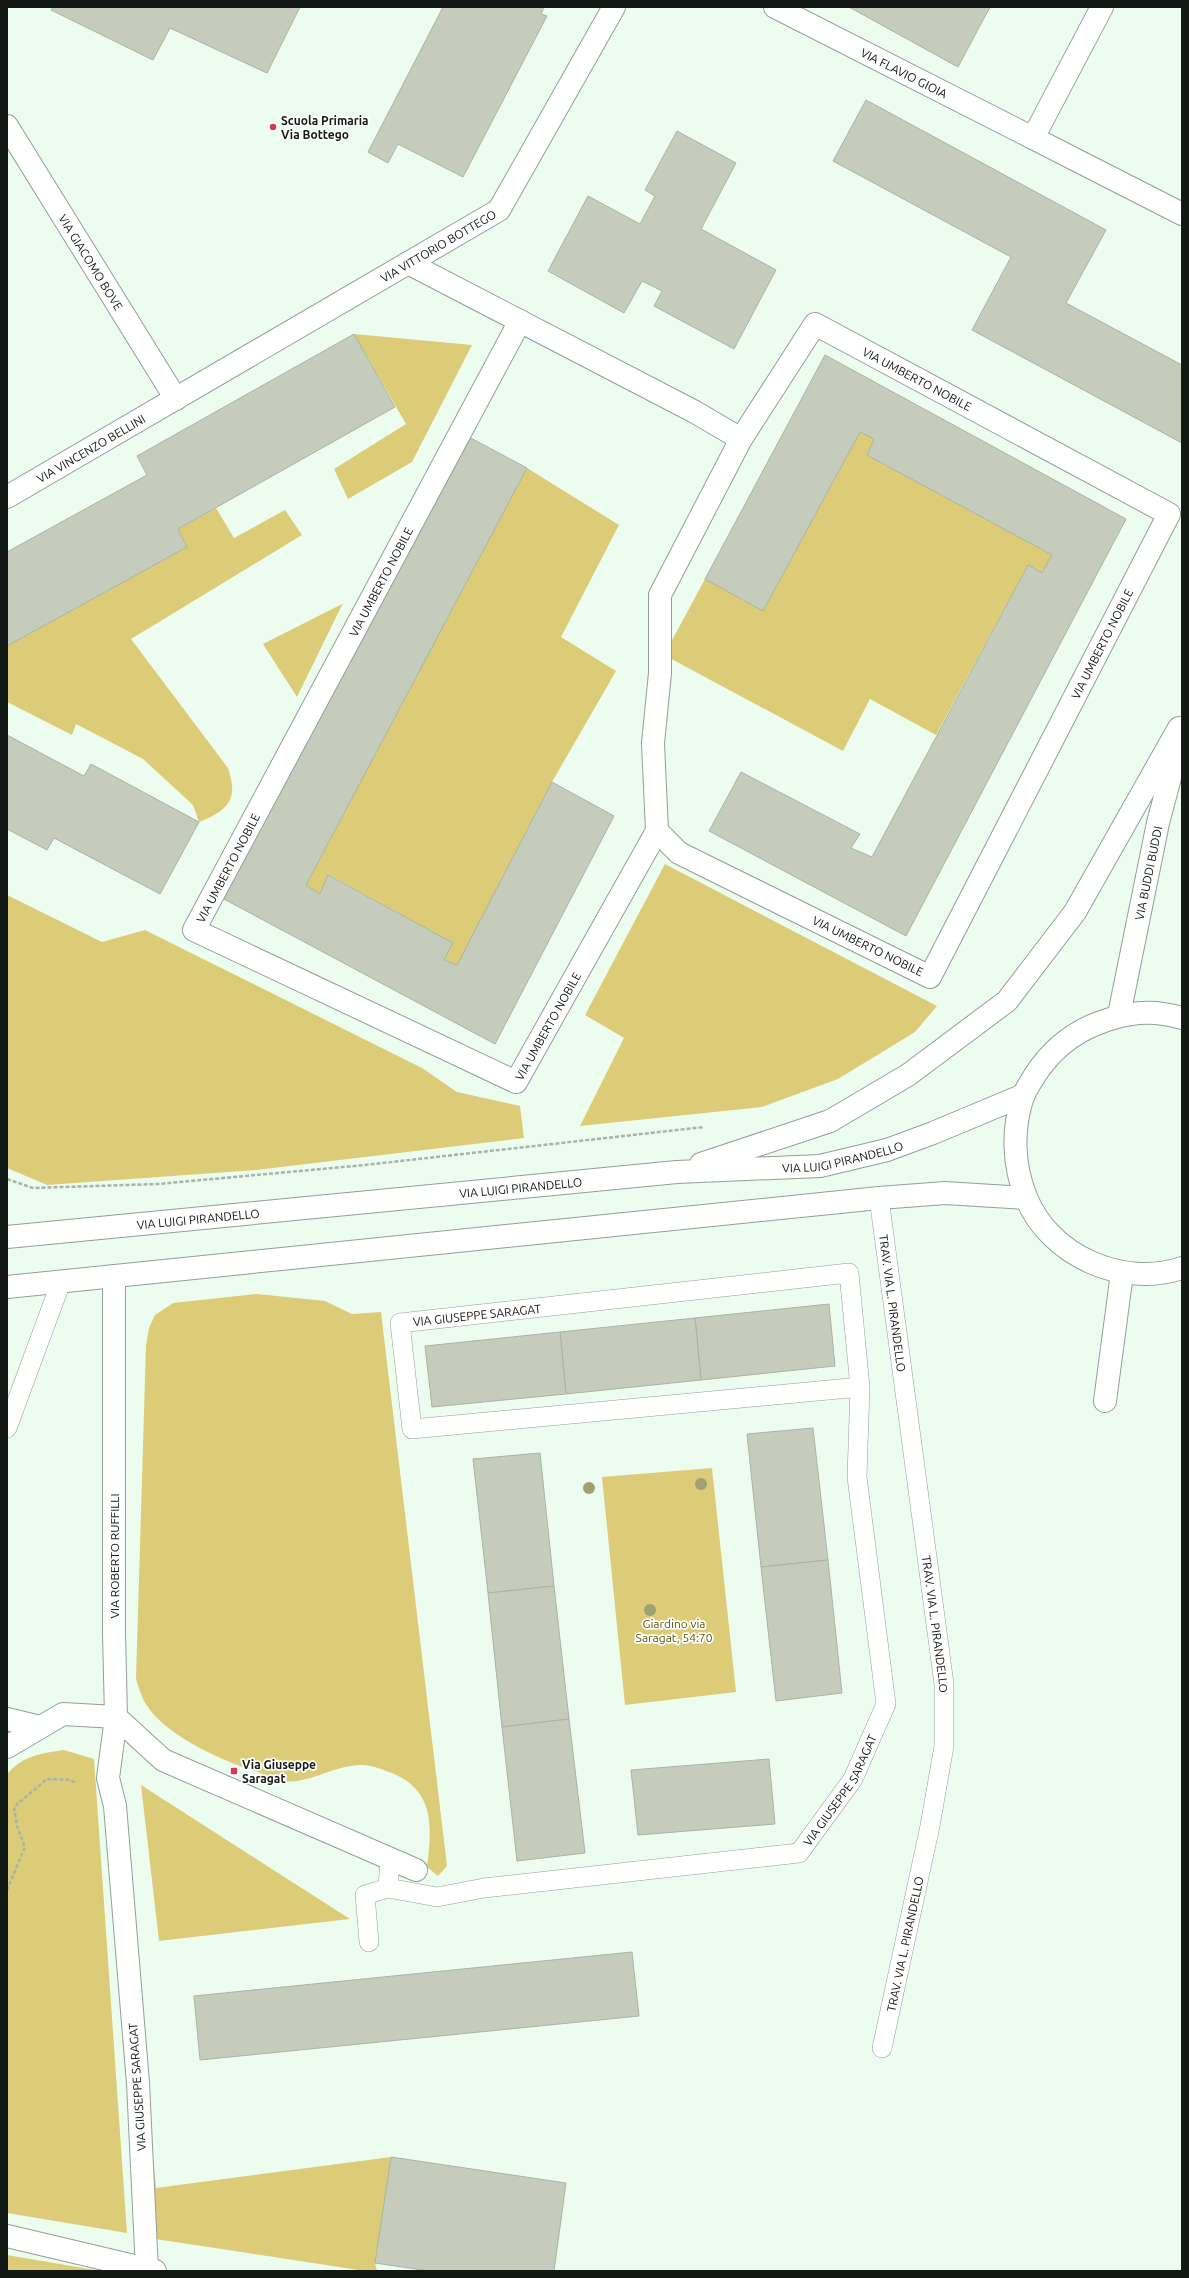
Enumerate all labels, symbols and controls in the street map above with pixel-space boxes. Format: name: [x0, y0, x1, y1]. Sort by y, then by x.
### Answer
street label: VIA FLAVIO GIOIA: [859, 45, 950, 100]
place label: Scuola Primaria Via Bottego: [281, 114, 369, 141]
marker: Scuola Primaria Via Bottego: [268, 122, 278, 132]
street label: VIA VITTORIO BOTTEGO: [378, 207, 498, 284]
street label: VIA GIACOMO BOVE: [57, 212, 126, 313]
street label: VIA UMBERTO NOBILE: [860, 345, 974, 413]
street label: VIA VINCENZO BELLINI: [34, 411, 147, 485]
street label: VIA UMBERTO NOBILE: [347, 525, 415, 639]
street label: VIA UMBERTO NOBILE: [1069, 587, 1136, 701]
street label: VIA UMBERTO NOBILE: [194, 811, 262, 925]
street label: VIA BUDDI BUDDI: [1132, 825, 1164, 921]
street label: VIA UMBERTO NOBILE: [810, 913, 926, 979]
street label: VIA UMBERTO NOBILE: [512, 970, 583, 1082]
street label: VIA LUIGI PIRANDELLO: [782, 1138, 905, 1174]
street label: VIA LUIGI PIRANDELLO: [459, 1175, 583, 1200]
street label: VIA LUIGI PIRANDELLO: [136, 1206, 260, 1231]
street label: TRAV. VIA L. PIRANDELLO: [877, 1234, 909, 1373]
street label: VIA GIUSEPPE SARAGAT: [412, 1302, 542, 1328]
street label: VIA ROBERTO RUFFILLI: [108, 1493, 121, 1619]
street label: TRAV. VIA L. PIRANDELLO: [920, 1555, 951, 1693]
park label: Giardino via Saragat, 54:70: [636, 1617, 713, 1644]
street label: VIA GIUSEPPE SARAGAT: [800, 1732, 878, 1848]
place label: Via Giuseppe Saragat: [242, 1758, 316, 1785]
marker: Via Giuseppe Saragat: [229, 1766, 239, 1776]
street label: TRAV. VIA L. PIRANDELLO: [884, 1875, 926, 2013]
street label: VIA GIUSEPPE SARAGAT: [126, 2022, 148, 2152]

